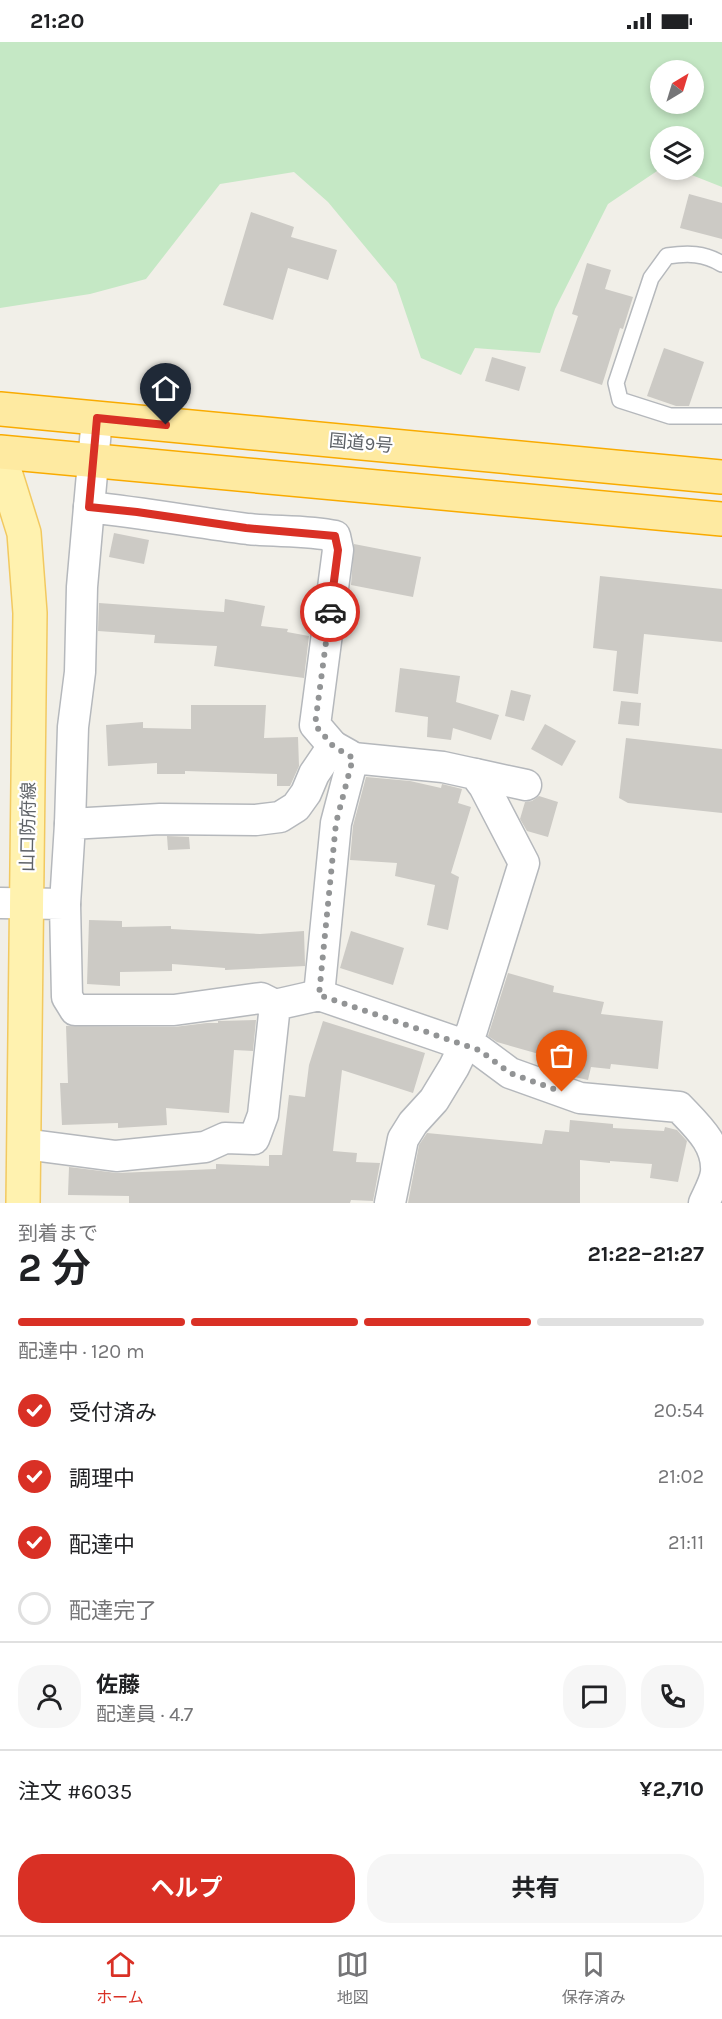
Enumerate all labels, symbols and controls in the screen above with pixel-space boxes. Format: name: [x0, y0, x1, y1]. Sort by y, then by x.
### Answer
text: 21:20: [30, 8, 84, 34]
north arrow: [650, 60, 704, 114]
map controls: [650, 60, 704, 180]
button: layers: [650, 126, 704, 180]
pin: [140, 363, 191, 425]
icon: home: [149, 372, 182, 405]
street label: 国道9号: [328, 429, 394, 457]
courier: [300, 582, 360, 642]
icon: car: [314, 596, 347, 629]
street label: 山口防府線: [16, 782, 40, 872]
pin: [536, 1030, 587, 1092]
icon: bag: [545, 1039, 578, 1072]
text: 到着まで: [18, 1222, 98, 1245]
text: 21:22–21:27: [587, 1241, 704, 1267]
text: 2 分: [18, 1245, 90, 1291]
text: 配達中 · 120 m: [18, 1340, 145, 1363]
icon: check: [18, 1394, 51, 1427]
text: 20:54: [653, 1399, 704, 1422]
text: 受付済み: [69, 1400, 157, 1426]
icon: check: [18, 1460, 51, 1493]
text: 21:02: [658, 1465, 704, 1488]
text: 調理中: [69, 1466, 135, 1492]
icon: check: [18, 1526, 51, 1559]
text: 21:11: [668, 1531, 704, 1554]
text: 配達中: [69, 1532, 135, 1558]
text: 配達完了: [69, 1598, 157, 1624]
button: person: [18, 1665, 81, 1728]
button: chat: [563, 1665, 626, 1728]
button: phone: [641, 1665, 704, 1728]
text: 佐藤: [96, 1672, 140, 1698]
text: 配達員 · 4.7: [96, 1703, 193, 1726]
text: ¥2,710: [640, 1776, 704, 1802]
text: 注文 #6035: [18, 1779, 132, 1805]
button: ヘルプ: [18, 1854, 355, 1923]
button: 共有: [367, 1854, 704, 1923]
tab: ホーム: [96, 1948, 144, 2008]
tab: 地図: [336, 1948, 369, 2008]
tab: 保存済み: [562, 1948, 626, 2008]

